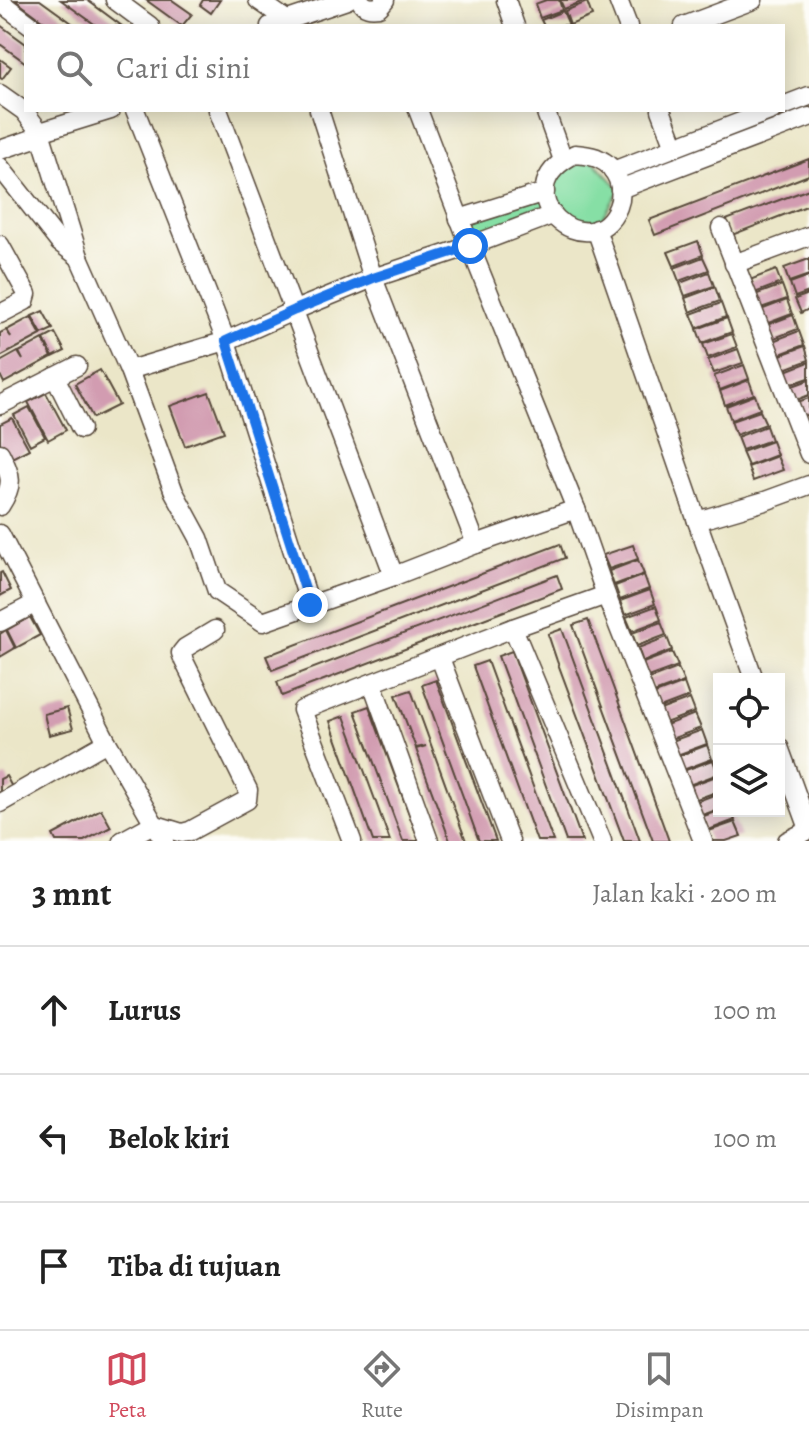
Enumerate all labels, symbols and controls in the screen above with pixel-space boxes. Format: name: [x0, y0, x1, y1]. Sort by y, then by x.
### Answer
search box: [24, 24, 785, 112]
icon: search: [52, 46, 96, 90]
text: Cari di sini: [116, 48, 251, 88]
route start: [452, 228, 488, 264]
route end: [292, 587, 328, 623]
map controls: [713, 673, 785, 817]
button: locate: [713, 673, 785, 745]
button: layers: [713, 745, 785, 817]
text: 3 mnt: [32, 870, 111, 917]
text: Jalan kaki · 200 m: [592, 876, 777, 911]
icon: ahead: [32, 988, 76, 1032]
text: Lurus: [108, 990, 181, 1030]
text: 100 m: [714, 993, 777, 1028]
icon: left: [32, 1116, 76, 1160]
text: Belok kiri: [108, 1118, 230, 1158]
text: 100 m: [714, 1121, 777, 1156]
icon: arrive: [32, 1244, 76, 1288]
text: Tiba di tujuan: [108, 1246, 281, 1286]
tab: Peta: [105, 1347, 149, 1425]
tab: Rute: [360, 1347, 404, 1425]
tab: Disimpan: [615, 1347, 704, 1425]

